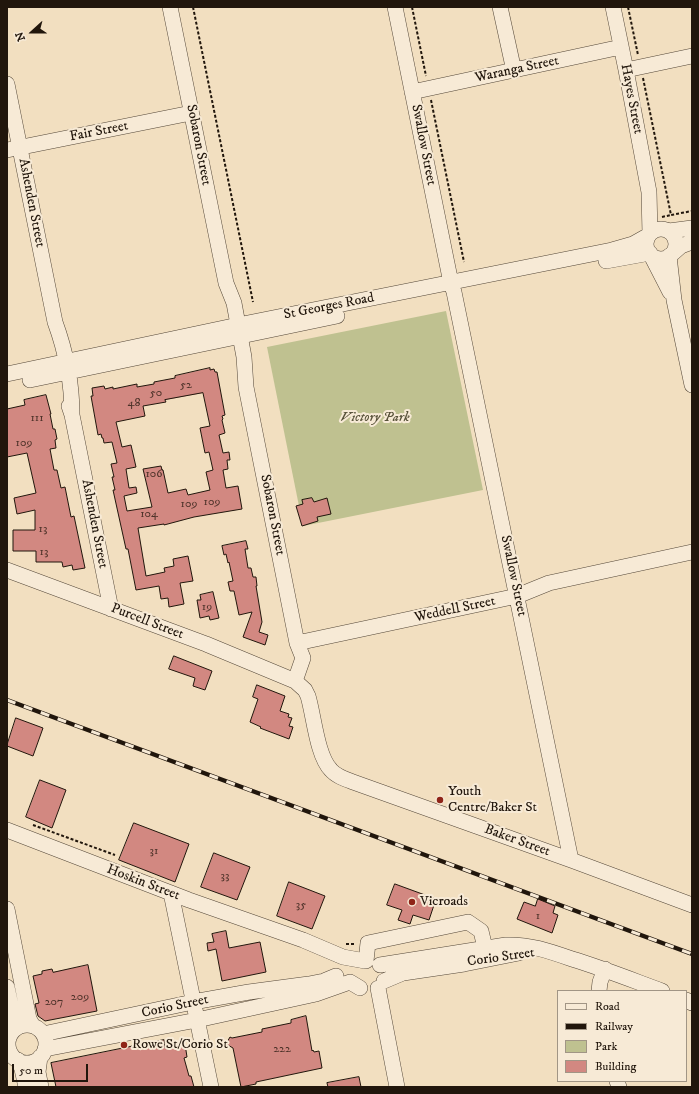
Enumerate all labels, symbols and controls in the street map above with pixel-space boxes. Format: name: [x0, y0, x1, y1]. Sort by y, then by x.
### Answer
north arrow: [12, 12, 52, 52]
text: N: [13, 30, 29, 43]
street label: Waranga Street: [474, 53, 560, 87]
street label: Hayes Street: [616, 63, 646, 135]
street label: Sobaron Street: [182, 103, 214, 187]
street label: Swallow Street: [407, 103, 439, 187]
street label: Fair Street: [68, 118, 130, 146]
street label: Ashenden Street: [14, 157, 48, 249]
street label: St Georges Road: [282, 290, 376, 324]
house number: 52: [180, 379, 192, 393]
house number: 50: [150, 387, 162, 401]
house number: 48: [128, 397, 140, 411]
park label: Victory Park: [340, 410, 410, 426]
house number: 111: [30, 412, 44, 426]
house number: 109: [16, 437, 32, 451]
house number: 106: [145, 468, 163, 482]
street label: Sobaron Street: [256, 473, 288, 557]
street label: Ashenden Street: [77, 478, 111, 570]
house number: 109: [204, 496, 220, 510]
house number: 109: [181, 498, 197, 512]
house number: 104: [140, 508, 158, 522]
house number: 13: [39, 523, 47, 537]
street label: Swallow Street: [496, 534, 530, 618]
house number: 13: [40, 546, 48, 560]
street label: Weddell Street: [413, 593, 497, 627]
street label: Purcell Street: [108, 600, 186, 644]
house number: 19: [202, 601, 212, 615]
place label: Youth Centre/Baker St: [448, 784, 537, 816]
marker: Youth Centre/Baker St: [435, 795, 445, 805]
street label: Baker Street: [482, 821, 552, 861]
house number: 31: [150, 845, 158, 859]
street label: Hoskin Street: [104, 861, 182, 905]
house number: 33: [221, 870, 229, 884]
place label: Vicroads: [420, 894, 468, 910]
marker: Vicroads: [407, 897, 417, 907]
house number: 35: [296, 899, 306, 913]
house number: 1: [536, 910, 540, 924]
street label: Corio Street: [466, 945, 536, 971]
legend: [557, 990, 687, 1082]
house number: 209: [71, 991, 89, 1005]
street label: Corio Street: [140, 992, 210, 1022]
house number: 207: [45, 996, 63, 1010]
text: Road: [595, 999, 620, 1014]
text: Railway: [595, 1019, 633, 1034]
place label: Rowe St/Corio St: [132, 1037, 228, 1053]
text: Park: [595, 1039, 617, 1054]
marker: Rowe St/Corio St: [119, 1040, 129, 1050]
house number: 222: [273, 1043, 291, 1057]
scale bar: [14, 1056, 90, 1082]
text: Building: [595, 1059, 636, 1074]
text: 50 m: [19, 1063, 43, 1078]

